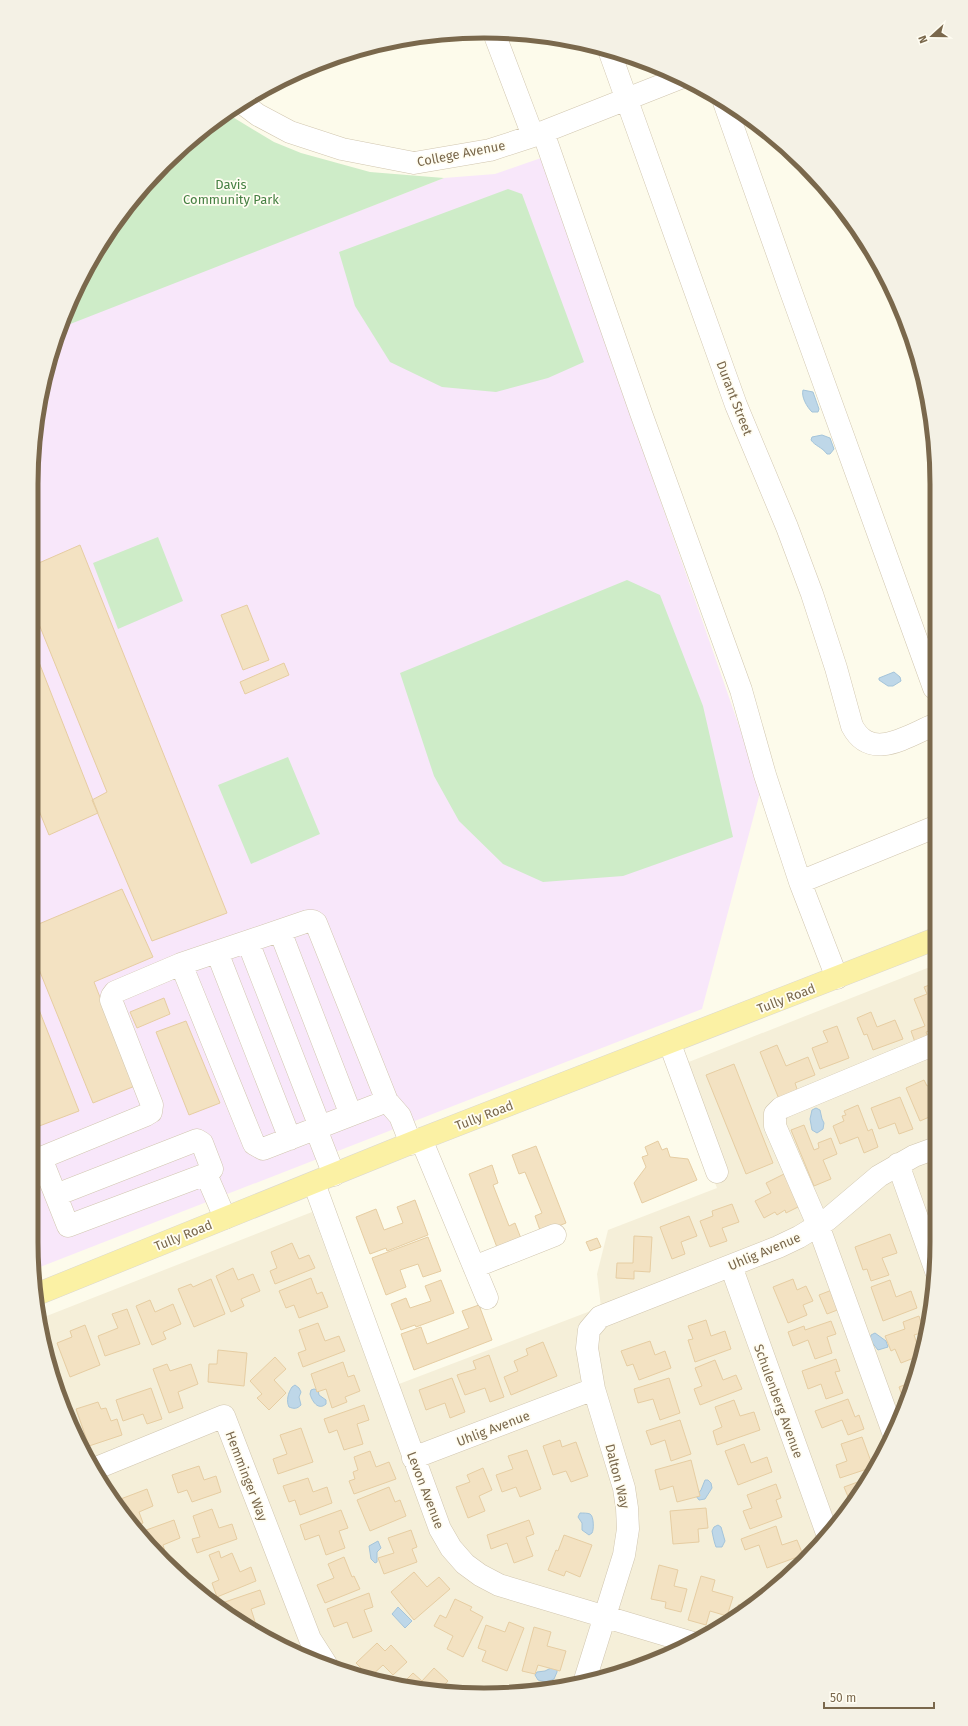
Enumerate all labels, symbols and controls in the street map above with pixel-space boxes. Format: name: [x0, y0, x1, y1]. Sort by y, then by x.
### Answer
north arrow: [912, 16, 952, 56]
text: N: [916, 34, 931, 45]
street label: College Avenue: [416, 138, 506, 169]
park label: Davis Community Park: [183, 177, 279, 207]
street label: Durant Street: [713, 359, 756, 438]
street label: Tully Road: [755, 981, 817, 1016]
street label: Tully Road: [453, 1098, 515, 1133]
street label: Tully Road: [152, 1217, 214, 1254]
street label: Uhlig Avenue: [726, 1230, 803, 1273]
street label: Schulenberg Avenue: [751, 1342, 806, 1460]
street label: Uhlig Avenue: [455, 1408, 532, 1449]
street label: Hemminger Way: [222, 1429, 271, 1524]
street label: Dalton Way: [602, 1442, 633, 1510]
street label: Levon Avenue: [404, 1450, 447, 1531]
scale bar: [824, 1684, 934, 1710]
text: 50 m: [830, 1691, 856, 1705]

